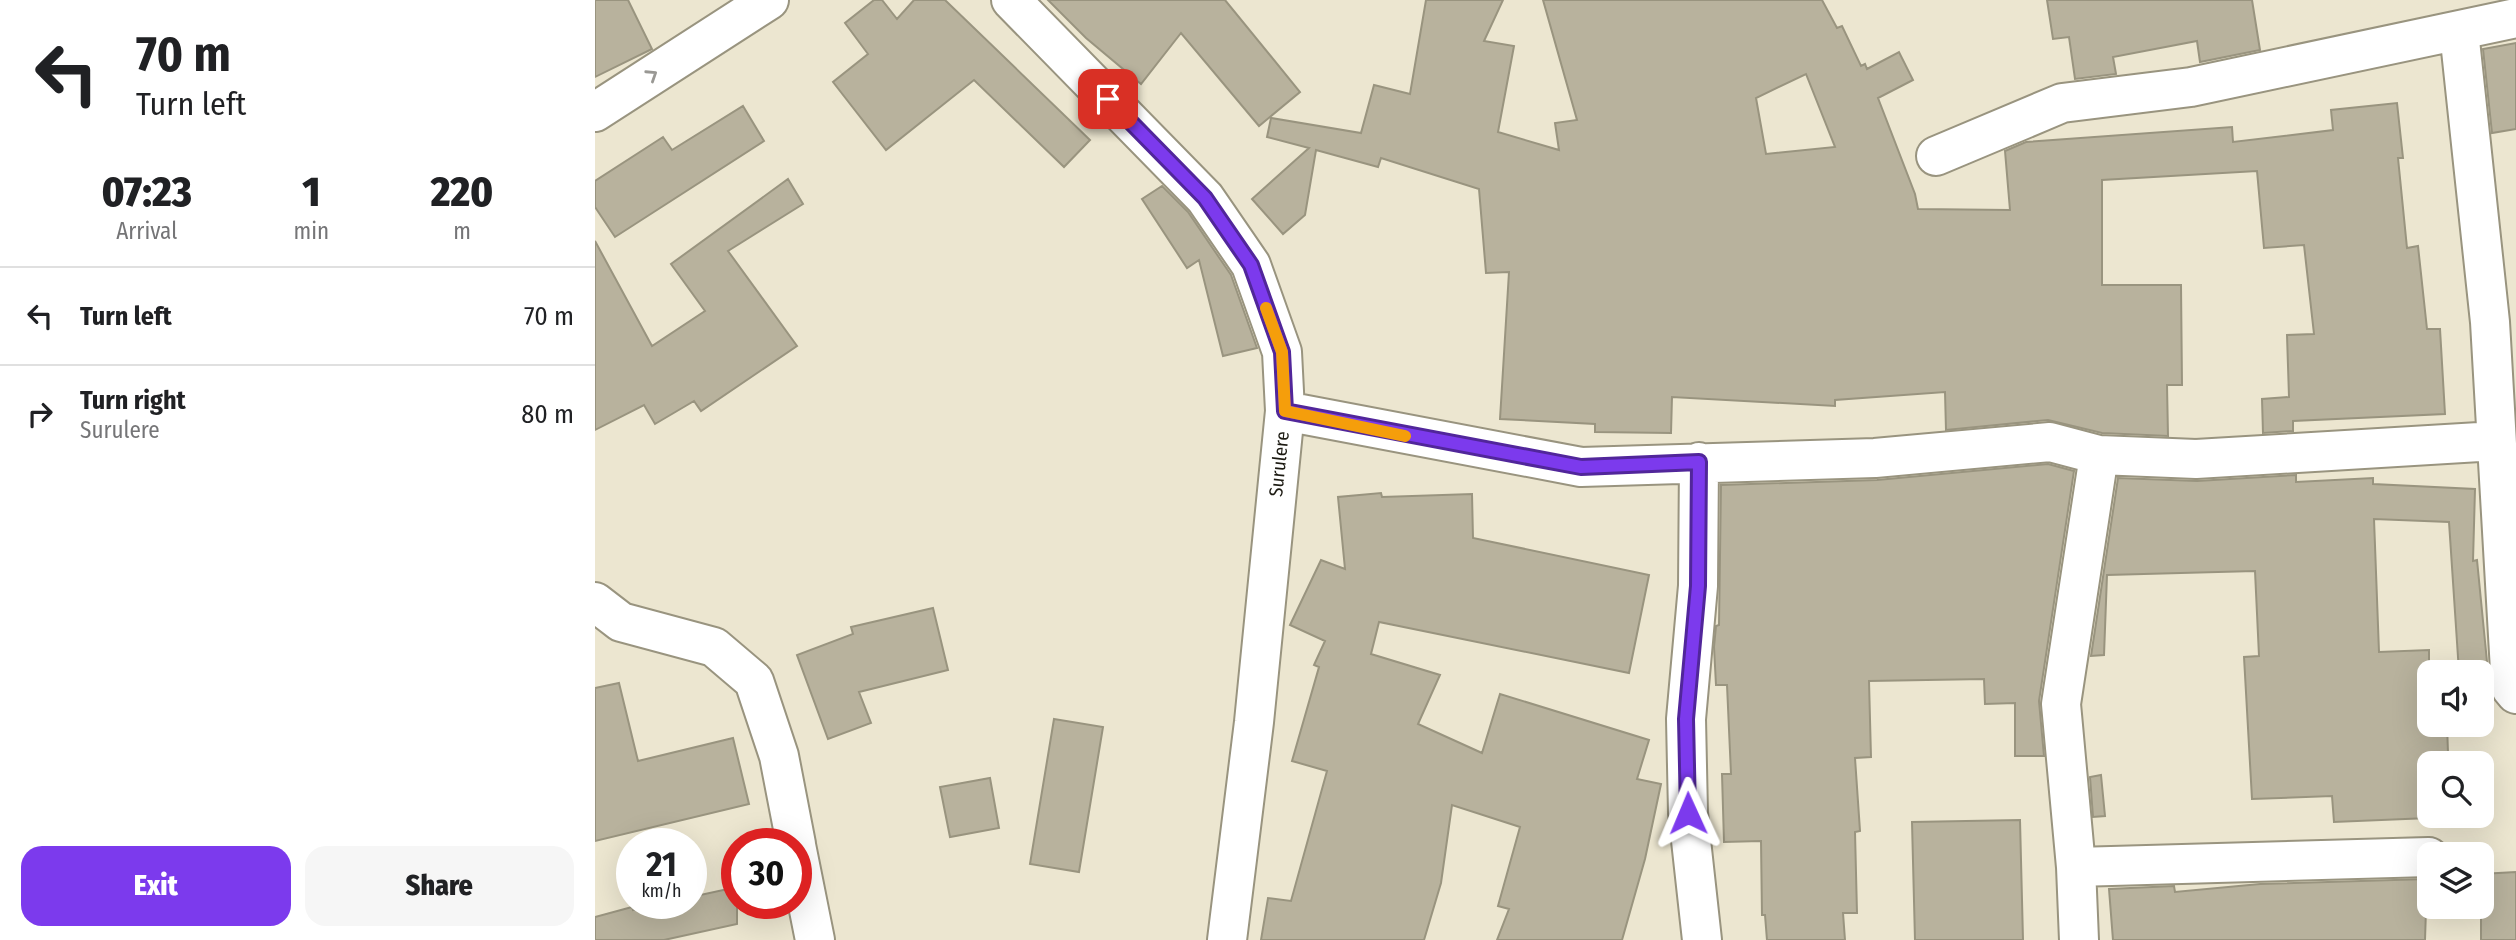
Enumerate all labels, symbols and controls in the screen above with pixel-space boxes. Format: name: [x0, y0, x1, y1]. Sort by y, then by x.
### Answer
text: 70 m: [136, 25, 231, 84]
icon: left: [21, 28, 112, 119]
pin: [1078, 69, 1138, 129]
one-way arrow: [645, 70, 658, 83]
icon: arrive: [1089, 80, 1127, 118]
text: Turn left: [136, 85, 246, 123]
text: 07:23: [102, 167, 192, 217]
text: 1: [302, 167, 320, 217]
text: 220: [431, 167, 493, 217]
text: Arrival: [116, 217, 177, 245]
text: min: [293, 217, 329, 245]
text: m: [453, 217, 471, 245]
icon: left: [21, 297, 59, 335]
text: Turn left: [80, 301, 172, 332]
text: 70 m: [524, 301, 574, 332]
text: Turn right: [80, 385, 186, 416]
icon: right: [21, 395, 59, 433]
text: 80 m: [521, 399, 574, 430]
text: Surulere: [80, 416, 160, 444]
street label: Surulere: [1264, 430, 1294, 498]
map controls: [2417, 660, 2494, 919]
button: sound: [2417, 660, 2494, 737]
button: search: [2417, 751, 2494, 828]
position arrow: [1651, 776, 1725, 850]
speed limit sign: 30: [721, 828, 812, 919]
button: layers: [2417, 842, 2494, 919]
text: 21: [646, 843, 677, 885]
button: Exit: [21, 846, 291, 926]
button: Share: [305, 846, 574, 926]
text: km/h: [641, 880, 682, 902]

